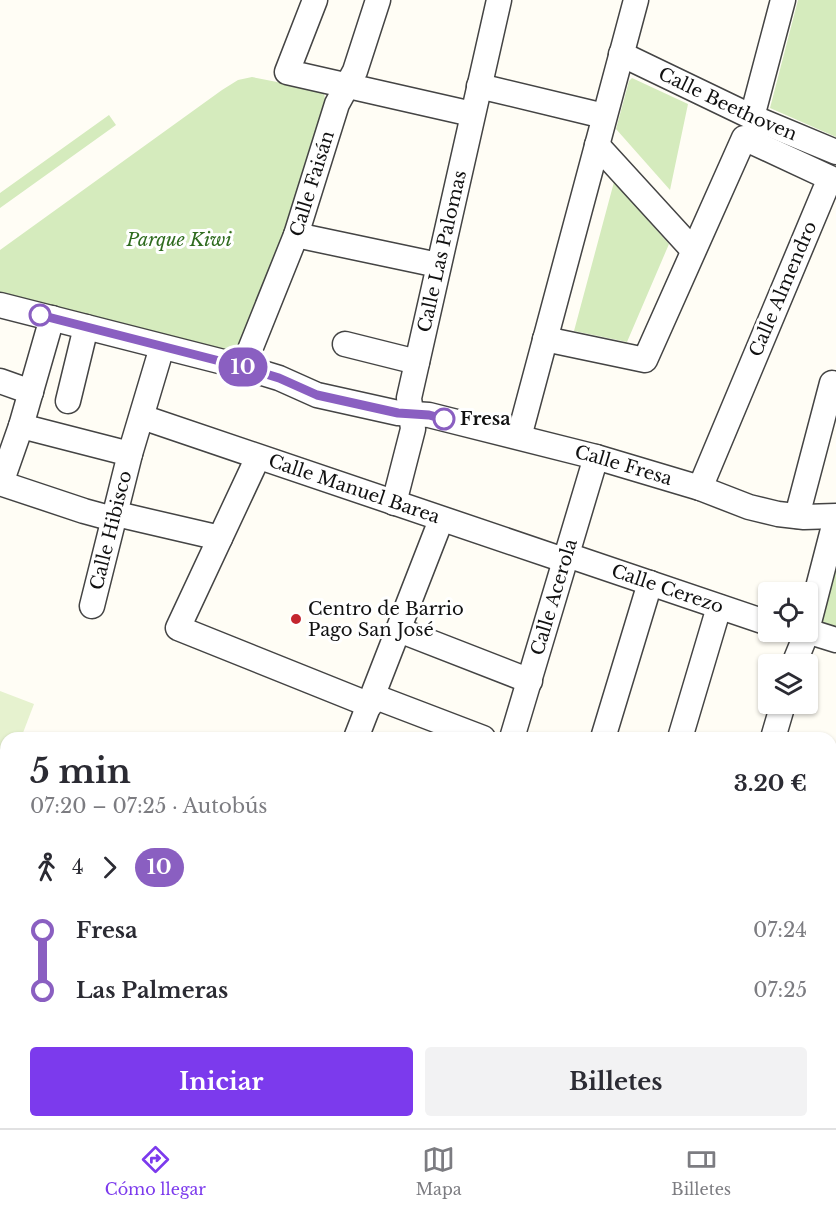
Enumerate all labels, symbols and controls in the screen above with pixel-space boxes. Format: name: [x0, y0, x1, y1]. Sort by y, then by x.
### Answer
street label: Calle Beethoven: [655, 63, 800, 145]
street label: Calle Faisán: [285, 128, 339, 239]
street label: Calle Las Palomas: [413, 168, 471, 334]
street label: Calle Almendro: [745, 218, 821, 360]
park label: Parque Kiwi: [125, 229, 232, 251]
unlabelled marker: [29, 304, 51, 326]
line badge: 10: [216, 348, 270, 386]
text: 10: [230, 354, 256, 380]
marker: Fresa: [433, 408, 455, 430]
place label: Fresa: [460, 408, 511, 430]
street label: Calle Fresa: [572, 441, 675, 490]
street label: Calle Manuel Barea: [266, 450, 443, 528]
street label: Calle Hibisco: [85, 468, 136, 592]
street label: Calle Acerola: [526, 536, 582, 658]
street label: Calle Cerezo: [609, 560, 726, 618]
map controls: [758, 582, 818, 714]
button: locate: [758, 582, 818, 642]
place label: Centro de Barrio Pago San José: [308, 598, 464, 641]
marker: Centro de Barrio Pago San José: [289, 612, 303, 626]
button: layers: [758, 654, 818, 714]
text: 5 min: [30, 751, 131, 792]
text: 3.20 €: [734, 770, 807, 797]
text: 07:20 – 07:25 · Autobús: [30, 794, 267, 818]
icon: walk: [30, 851, 63, 884]
icon: forward: [93, 851, 126, 884]
text: 10: [147, 854, 172, 880]
text: 4: [72, 855, 84, 879]
text: Fresa: [76, 917, 138, 944]
text: 07:24: [753, 918, 807, 942]
text: Las Palmeras: [76, 977, 228, 1004]
text: 07:25: [753, 978, 807, 1002]
button: Iniciar: [30, 1047, 413, 1116]
button: Billetes: [425, 1047, 807, 1116]
tab: Cómo llegar: [105, 1143, 206, 1199]
tab: Mapa: [416, 1143, 462, 1199]
tab: Billetes: [671, 1143, 731, 1199]

